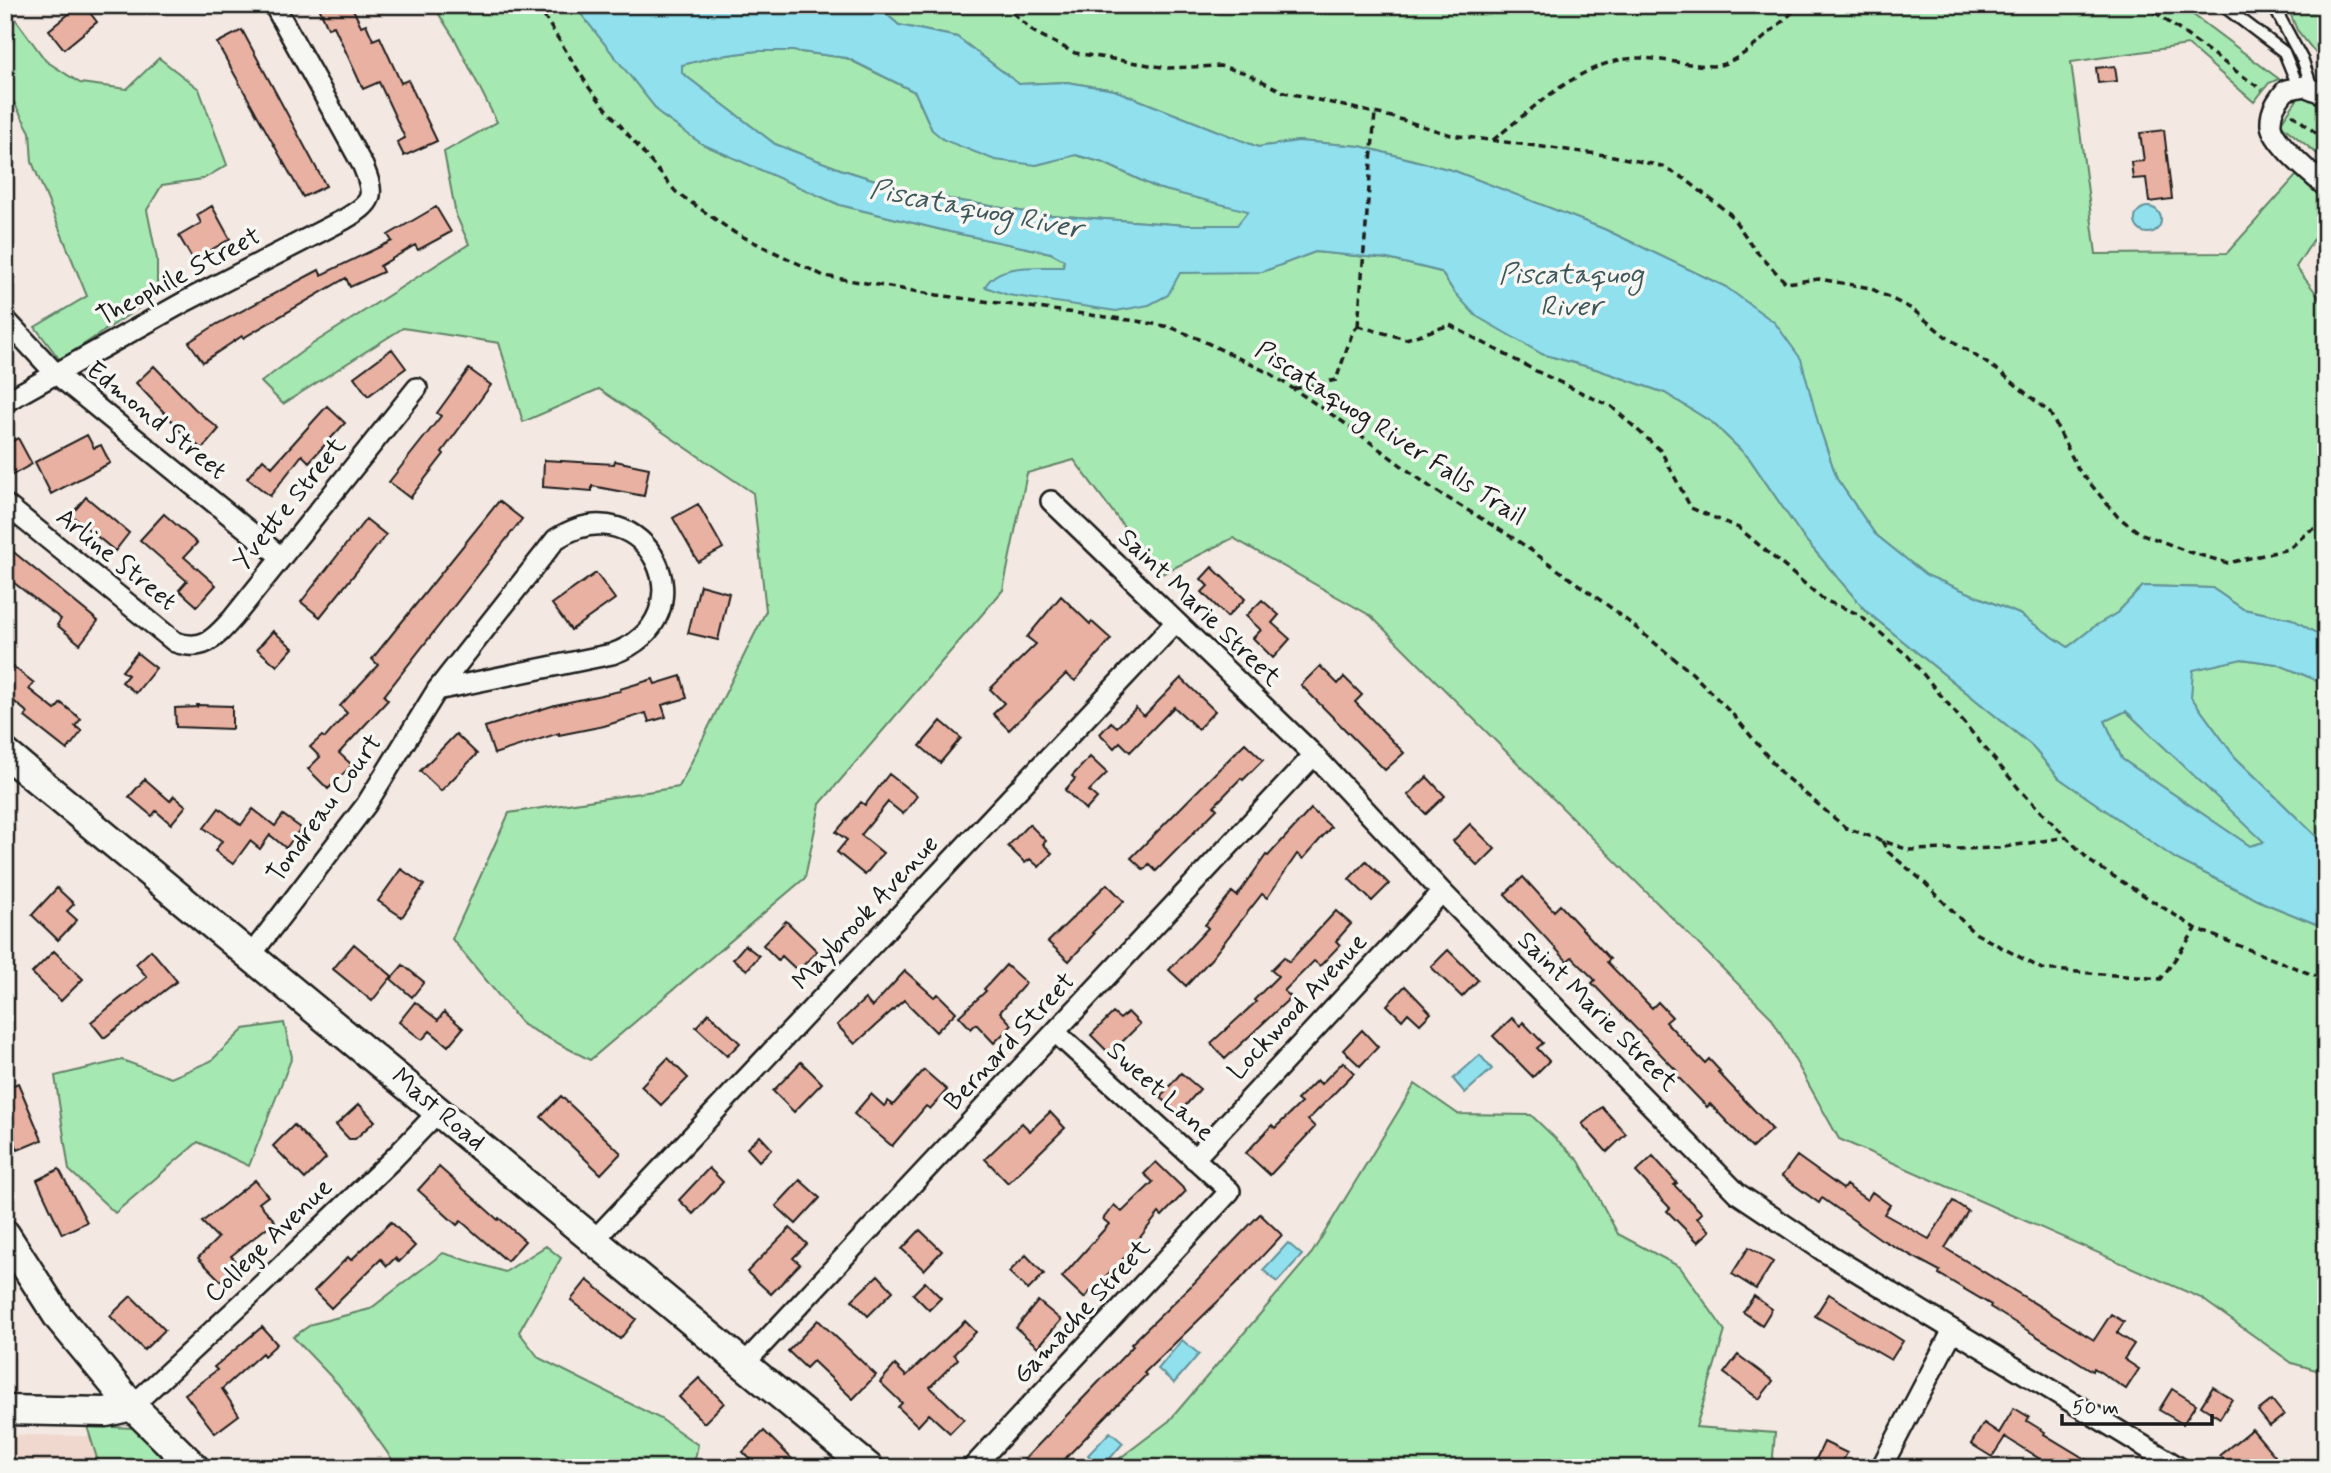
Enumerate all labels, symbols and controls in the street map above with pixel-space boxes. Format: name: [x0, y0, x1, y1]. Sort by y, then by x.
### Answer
water label: Piscataquog River: [866, 171, 1089, 251]
street label: Theophile Street: [91, 219, 267, 335]
water label: Piscataquog River: [1499, 257, 1645, 326]
street label: Piscataquog River Falls Trail: [1247, 334, 1532, 536]
street label: Edmond Street: [79, 354, 233, 488]
street label: Yvette Street: [226, 430, 354, 578]
street label: Arline Street: [49, 501, 183, 619]
street label: Saint Marie Street: [1110, 521, 1288, 695]
street label: Tondreau Court: [260, 728, 390, 890]
street label: Maybrook Avenue: [785, 828, 947, 998]
street label: Saint Marie Street: [1509, 924, 1685, 1100]
street label: Lockwood Avenue: [1221, 926, 1375, 1088]
street label: Bernard Street: [937, 965, 1083, 1119]
street label: Sweet Lane: [1099, 1035, 1221, 1150]
street label: Mast Road: [384, 1061, 492, 1159]
street label: College Avenue: [198, 1171, 341, 1311]
street label: Gamache Street: [1006, 1232, 1158, 1392]
scale bar: [2062, 1382, 2212, 1426]
text: 50 m: [2072, 1394, 2119, 1422]

